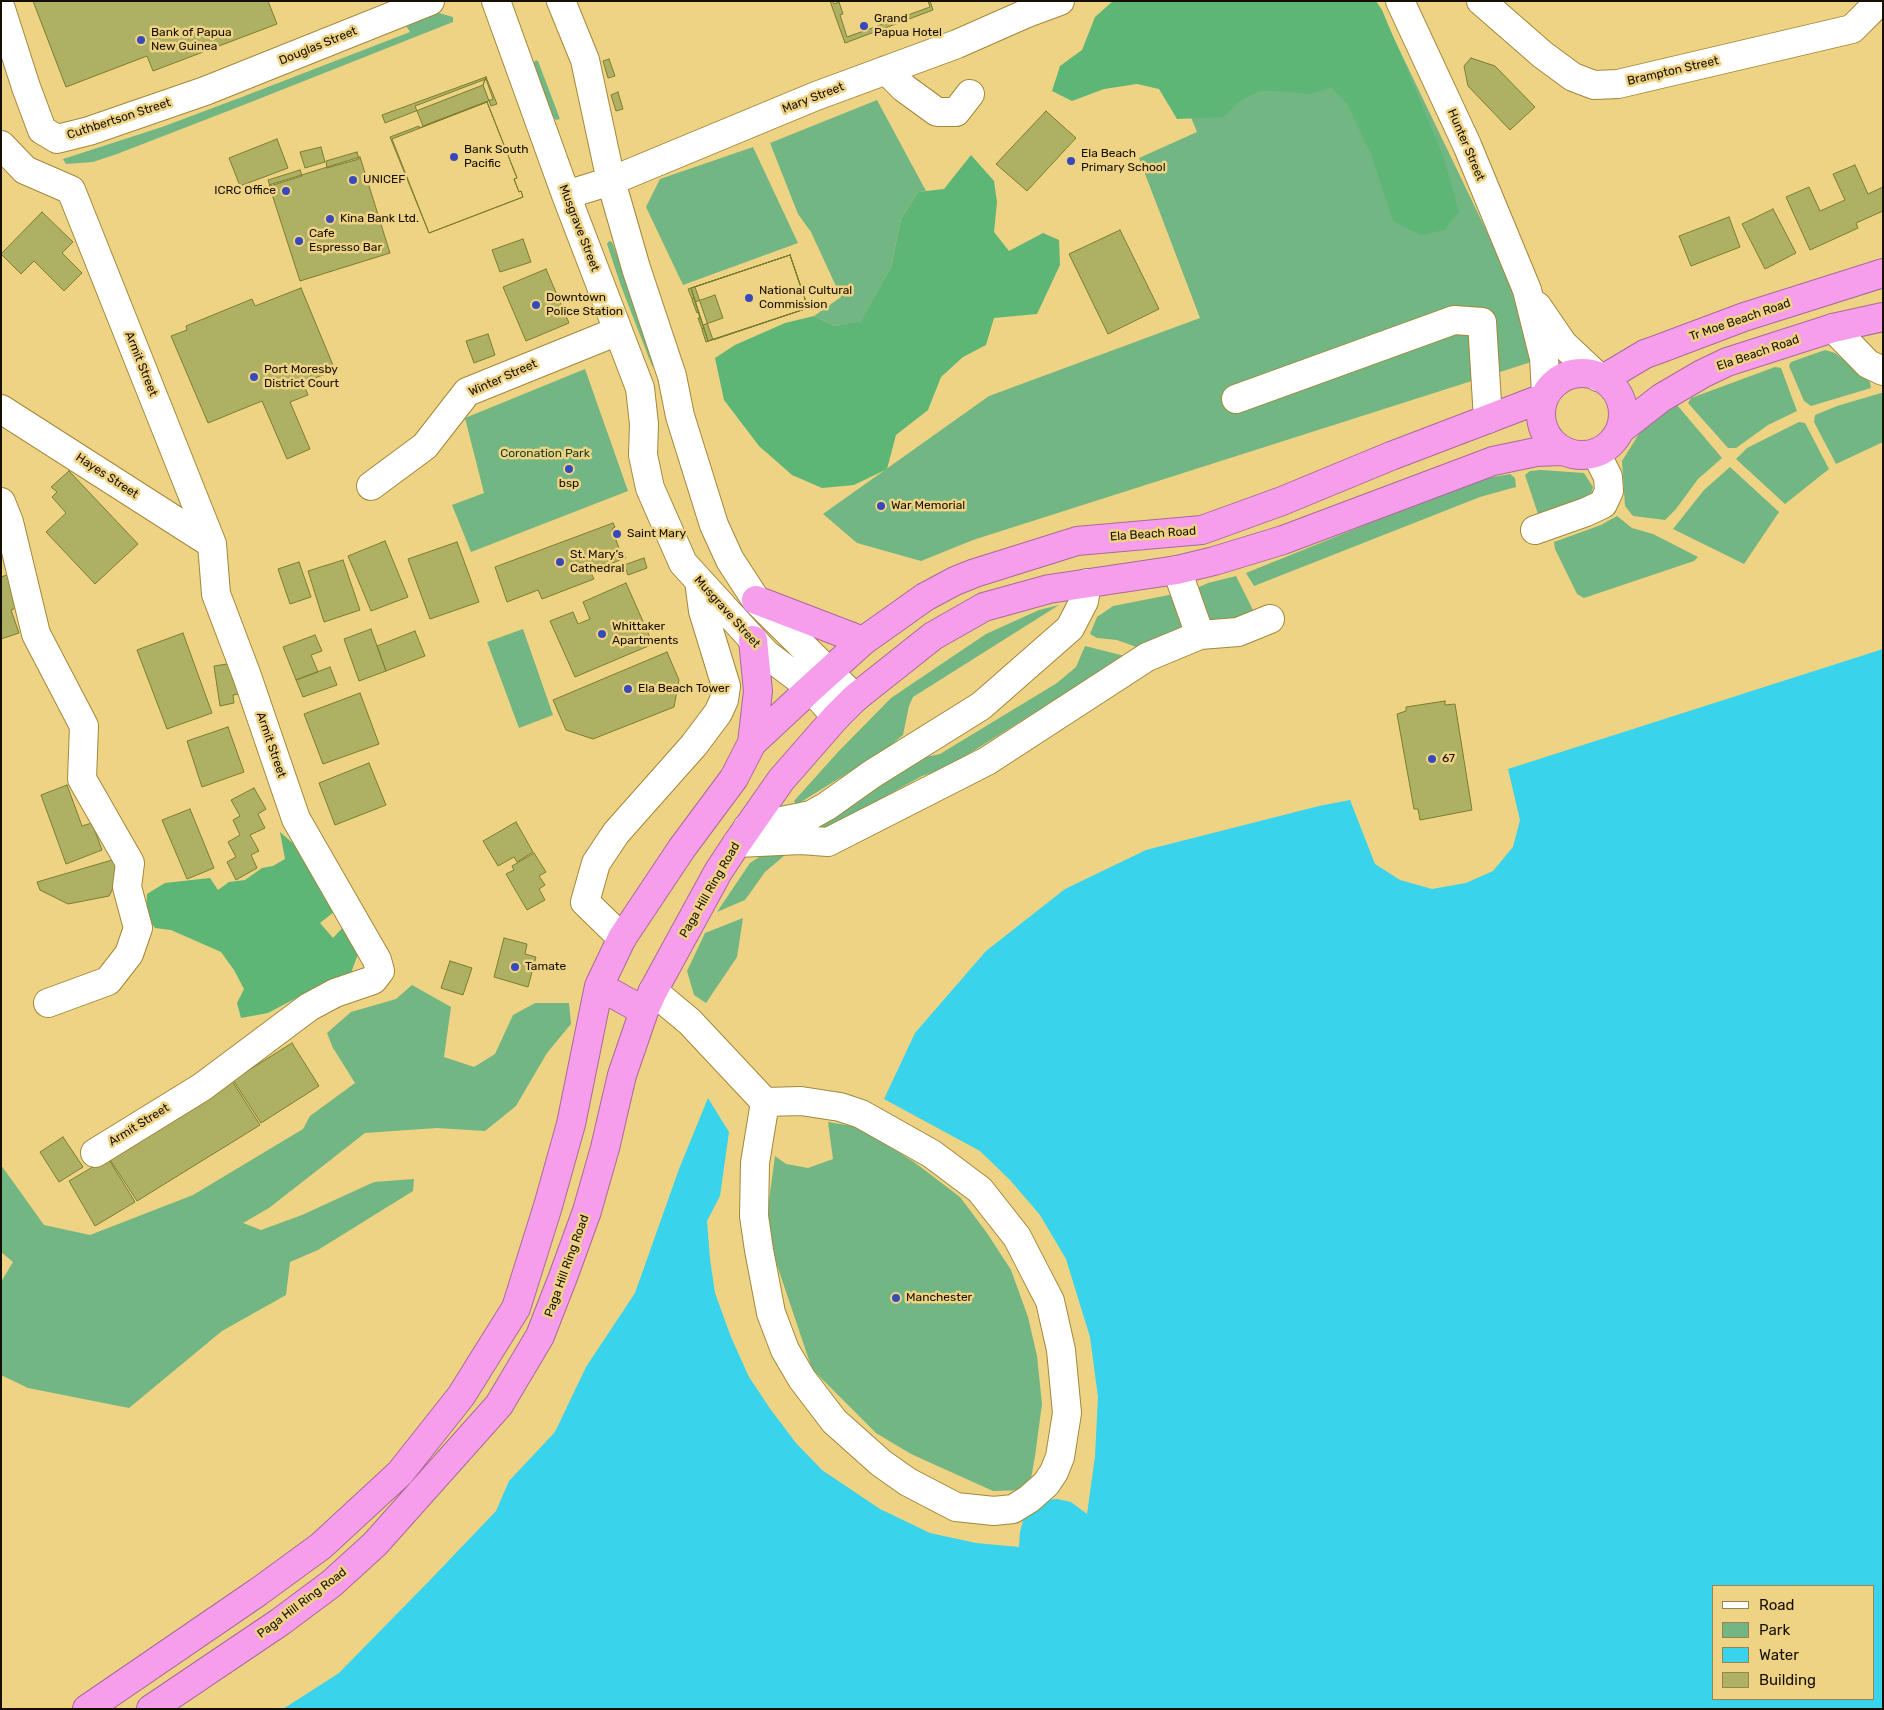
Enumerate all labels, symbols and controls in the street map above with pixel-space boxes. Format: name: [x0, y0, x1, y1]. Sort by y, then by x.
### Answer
place label: Grand Papua Hotel: [874, 12, 942, 40]
marker: Grand Papua Hotel: [858, 20, 870, 32]
street label: Douglas Street: [277, 24, 359, 68]
place label: Bank of Papua New Guinea: [151, 26, 232, 54]
marker: Bank of Papua New Guinea: [135, 34, 147, 46]
street label: Brampton Street: [1626, 53, 1720, 89]
street label: Mary Street: [780, 80, 846, 116]
street label: Cuthbertson Street: [65, 95, 173, 143]
street label: Hunter Street: [1444, 107, 1488, 183]
place label: Bank South Pacific: [464, 143, 529, 171]
place label: Ela Beach Primary School: [1081, 147, 1166, 175]
marker: Bank South Pacific: [448, 151, 460, 163]
marker: Ela Beach Primary School: [1065, 155, 1077, 167]
place label: UNICEF: [363, 173, 405, 187]
marker: UNICEF: [347, 174, 359, 186]
street label: Musgrave Street: [556, 183, 602, 273]
place label: ICRC Office: [214, 184, 276, 198]
marker: ICRC Office: [280, 185, 292, 197]
place label: Kina Bank Ltd.: [340, 212, 419, 226]
marker: Kina Bank Ltd.: [324, 213, 336, 225]
place label: Cafe Espresso Bar: [309, 227, 382, 255]
marker: Cafe Espresso Bar: [293, 235, 305, 247]
place label: National Cultural Commission: [759, 284, 852, 312]
place label: Downtown Police Station: [546, 291, 623, 319]
marker: National Cultural Commission: [743, 292, 755, 304]
street label: Tr Moe Beach Road: [1687, 296, 1793, 344]
marker: Downtown Police Station: [530, 299, 542, 311]
street label: Armit Street: [121, 330, 161, 398]
street label: Ela Beach Road: [1715, 332, 1801, 374]
street label: Winter Street: [467, 357, 539, 399]
place label: Port Moresby District Court: [264, 363, 339, 391]
marker: Port Moresby District Court: [248, 371, 260, 383]
park label: Coronation Park: [500, 447, 590, 461]
street label: Hayes Street: [73, 450, 141, 502]
marker: bsp: [563, 463, 575, 475]
place label: bsp: [559, 477, 579, 491]
place label: War Memorial: [891, 499, 965, 513]
marker: War Memorial: [875, 500, 887, 512]
street label: Ela Beach Road: [1109, 524, 1197, 544]
place label: Saint Mary: [627, 527, 686, 541]
marker: Saint Mary: [611, 528, 623, 540]
place label: St. Mary’s Cathedral: [570, 548, 624, 576]
marker: St. Mary’s Cathedral: [554, 556, 566, 568]
street label: Musgrave Street: [691, 573, 763, 651]
place label: Whittaker Apartments: [612, 620, 678, 648]
marker: Whittaker Apartments: [596, 628, 608, 640]
place label: Ela Beach Tower: [638, 682, 729, 696]
marker: Ela Beach Tower: [622, 683, 634, 695]
street label: Armit Street: [253, 710, 289, 780]
place label: 67: [1442, 752, 1455, 766]
marker: 67: [1426, 753, 1438, 765]
street label: Paga Hill Ring Road: [677, 840, 743, 940]
place label: Tamate: [525, 960, 566, 974]
marker: Tamate: [509, 961, 521, 973]
street label: Armit Street: [106, 1101, 172, 1149]
street label: Paga Hill Ring Road: [542, 1213, 592, 1319]
place label: Manchester: [906, 1291, 972, 1305]
marker: Manchester: [890, 1292, 902, 1304]
street label: Paga Hill Ring Road: [255, 1565, 349, 1641]
legend: [1712, 1585, 1874, 1700]
text: Road: [1759, 1596, 1795, 1614]
text: Park: [1759, 1621, 1790, 1639]
text: Water: [1759, 1646, 1799, 1664]
text: Building: [1759, 1671, 1816, 1689]

